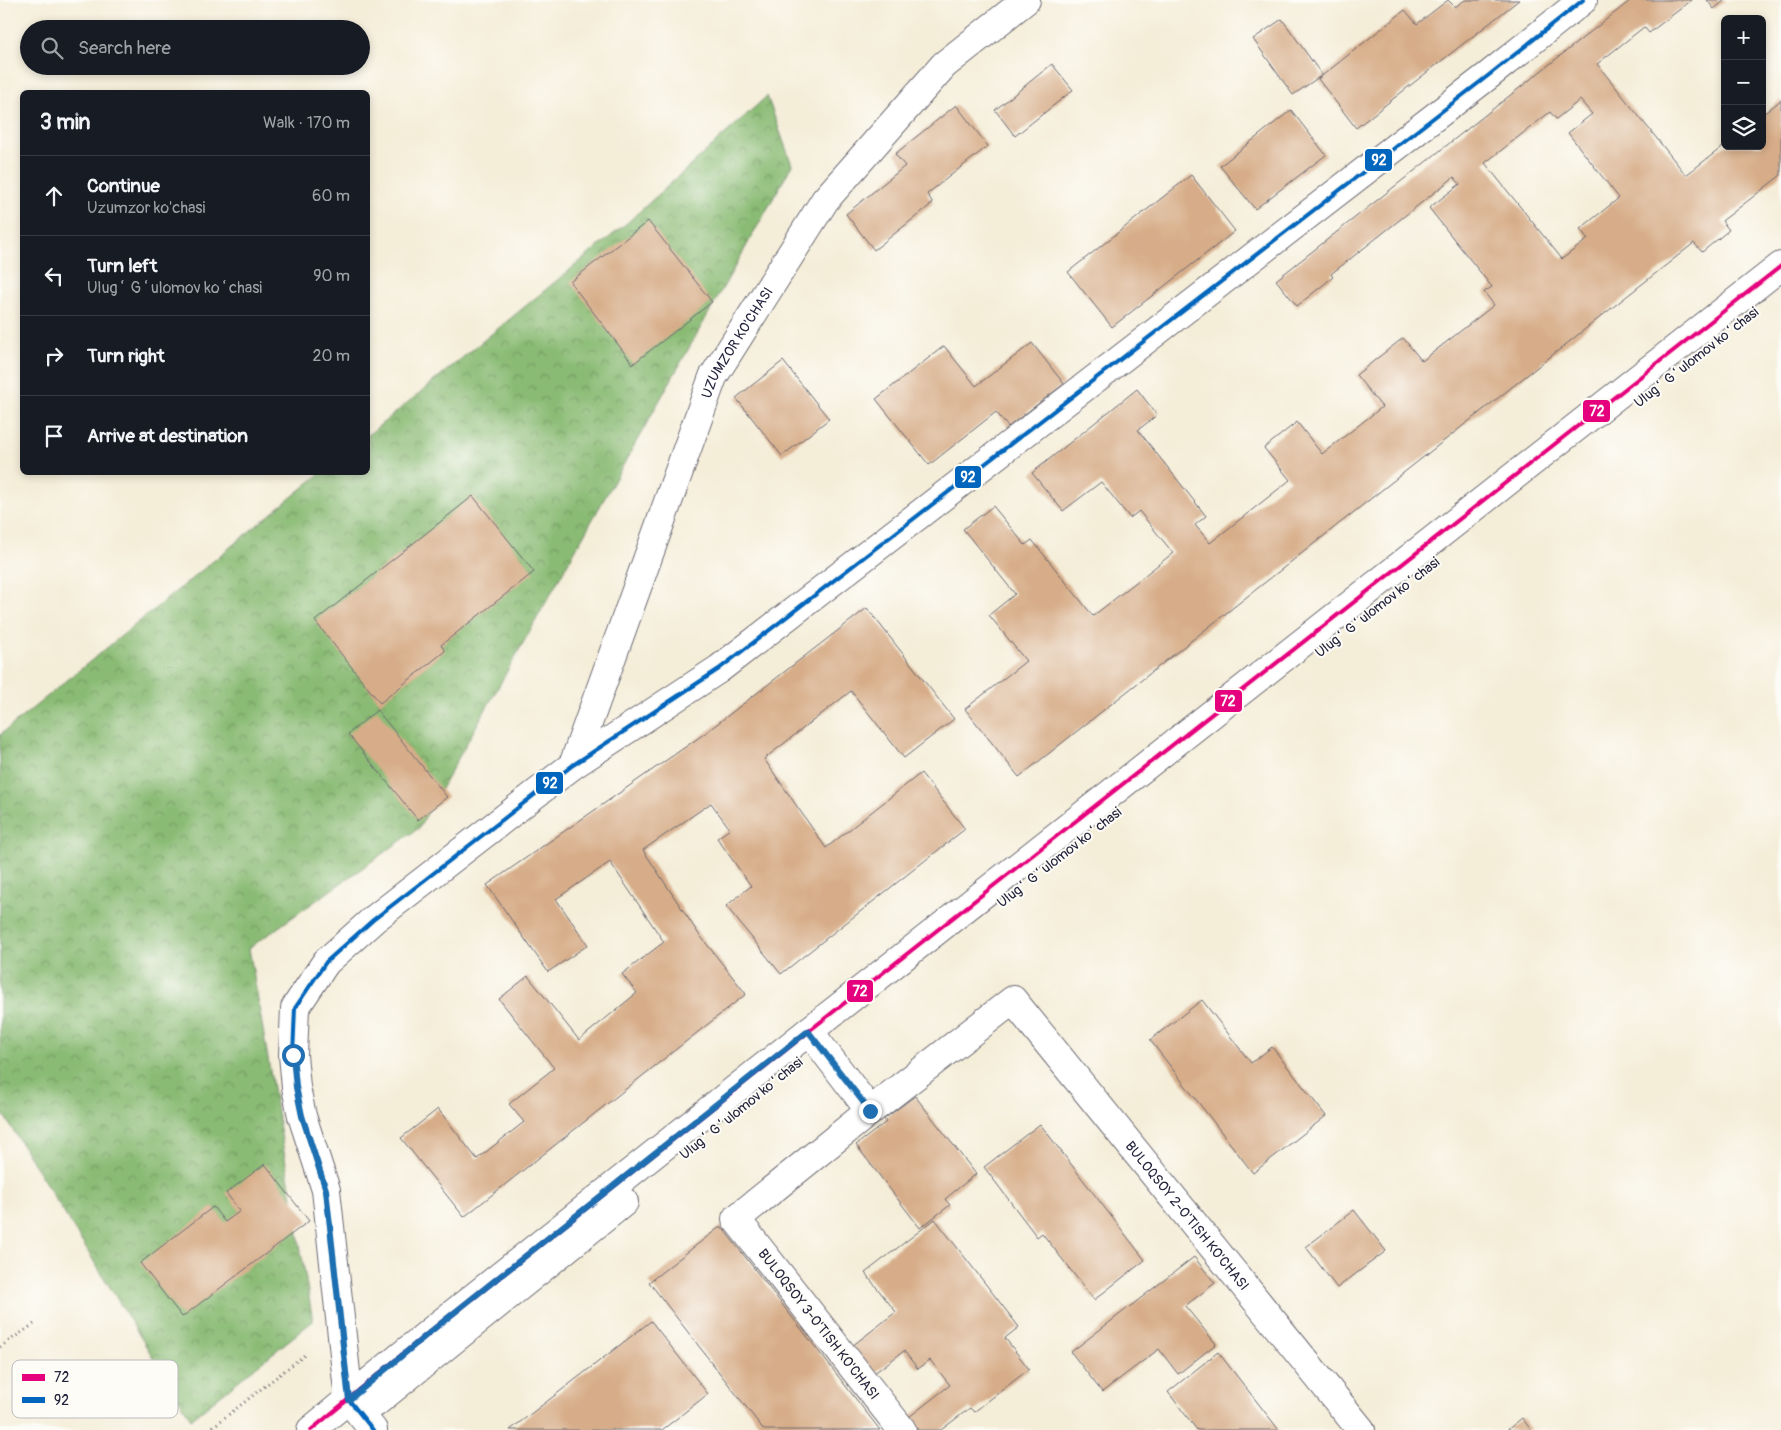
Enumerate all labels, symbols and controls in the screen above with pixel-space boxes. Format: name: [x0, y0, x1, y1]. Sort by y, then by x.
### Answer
map controls: [1721, 15, 1766, 150]
button: +: [1721, 15, 1766, 60]
search box: [20, 20, 370, 75]
icon: search: [38, 34, 66, 62]
text: Search here: [78, 36, 171, 60]
button: −: [1721, 60, 1766, 105]
button: layers: [1721, 105, 1766, 150]
text: 3 min: [40, 109, 90, 136]
text: Walk · 170 m: [263, 113, 350, 133]
line badge: 92: [1364, 148, 1393, 172]
text: 92: [1371, 152, 1387, 169]
text: Continue: [87, 174, 160, 198]
icon: ahead: [40, 182, 68, 210]
text: 60 m: [312, 186, 350, 206]
text: Uzumzor ko'chasi: [87, 198, 205, 218]
text: Turn left: [87, 254, 157, 278]
icon: left: [40, 262, 68, 290]
text: 90 m: [313, 266, 350, 286]
text: Ulugʻ Gʻulomov koʻchasi: [87, 278, 262, 298]
street label: UZUMZOR KO'CHASI: [698, 284, 777, 401]
street label: Ulugʻ Gʻulomov koʻchasi: [1631, 303, 1762, 411]
icon: right: [40, 342, 68, 370]
text: Turn right: [87, 344, 165, 368]
text: 20 m: [312, 346, 350, 366]
line badge: 72: [1582, 399, 1611, 423]
text: 72: [1589, 403, 1605, 420]
icon: arrive: [40, 422, 68, 450]
text: Arrive at destination: [87, 424, 248, 448]
line badge: 92: [954, 465, 982, 489]
text: 92: [960, 469, 976, 486]
street label: Ulugʻ Gʻulomov koʻchasi: [1312, 553, 1443, 661]
line badge: 72: [1214, 689, 1243, 713]
text: 72: [1220, 693, 1236, 710]
line badge: 92: [535, 771, 564, 795]
text: 92: [542, 775, 558, 792]
street label: Ulugʻ Gʻulomov koʻchasi: [994, 803, 1125, 911]
line badge: 72: [846, 979, 874, 1003]
text: 72: [852, 983, 868, 1000]
route start: [282, 1044, 305, 1067]
street label: Ulugʻ Gʻulomov koʻchasi: [676, 1053, 807, 1163]
route end: [859, 1100, 882, 1123]
street label: BULOQSOY 2-O'TISH KO'CHASI: [1122, 1138, 1253, 1294]
street label: BULOQSOY 3-O'TISH KO'CHASI: [754, 1245, 883, 1403]
legend: [12, 1360, 178, 1418]
text: 72: [54, 1369, 69, 1386]
text: 92: [54, 1392, 69, 1409]

